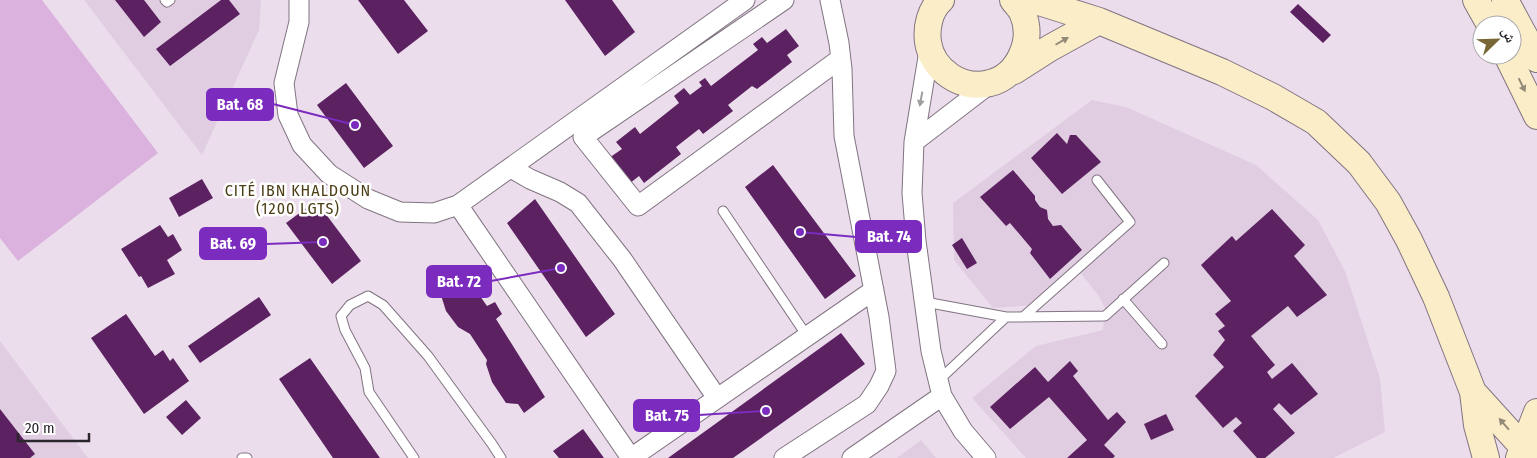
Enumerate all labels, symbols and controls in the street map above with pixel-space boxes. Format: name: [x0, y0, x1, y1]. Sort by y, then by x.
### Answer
north arrow: [1472, 15, 1522, 65]
text: ش: [1498, 25, 1519, 45]
one-way arrow: [1056, 36, 1069, 45]
one-way arrow: [1518, 78, 1526, 92]
callout: Bat. 68: [207, 89, 273, 120]
one-way arrow: [917, 92, 925, 108]
text: Bat. 68: [217, 95, 264, 114]
district label: CITÉ IBN KHALDOUN (1200 LGTS): [225, 181, 371, 218]
callout: Bat. 74: [856, 221, 921, 252]
text: Bat. 74: [867, 227, 911, 246]
callout: Bat. 69: [200, 228, 266, 259]
text: Bat. 69: [210, 234, 256, 253]
callout: Bat. 72: [427, 266, 491, 297]
text: Bat. 72: [437, 272, 482, 291]
callout: Bat. 75: [634, 400, 699, 431]
text: Bat. 75: [645, 406, 689, 425]
scale bar: [18, 410, 89, 442]
text: 20 m: [25, 419, 55, 437]
one-way arrow: [1498, 419, 1510, 431]

